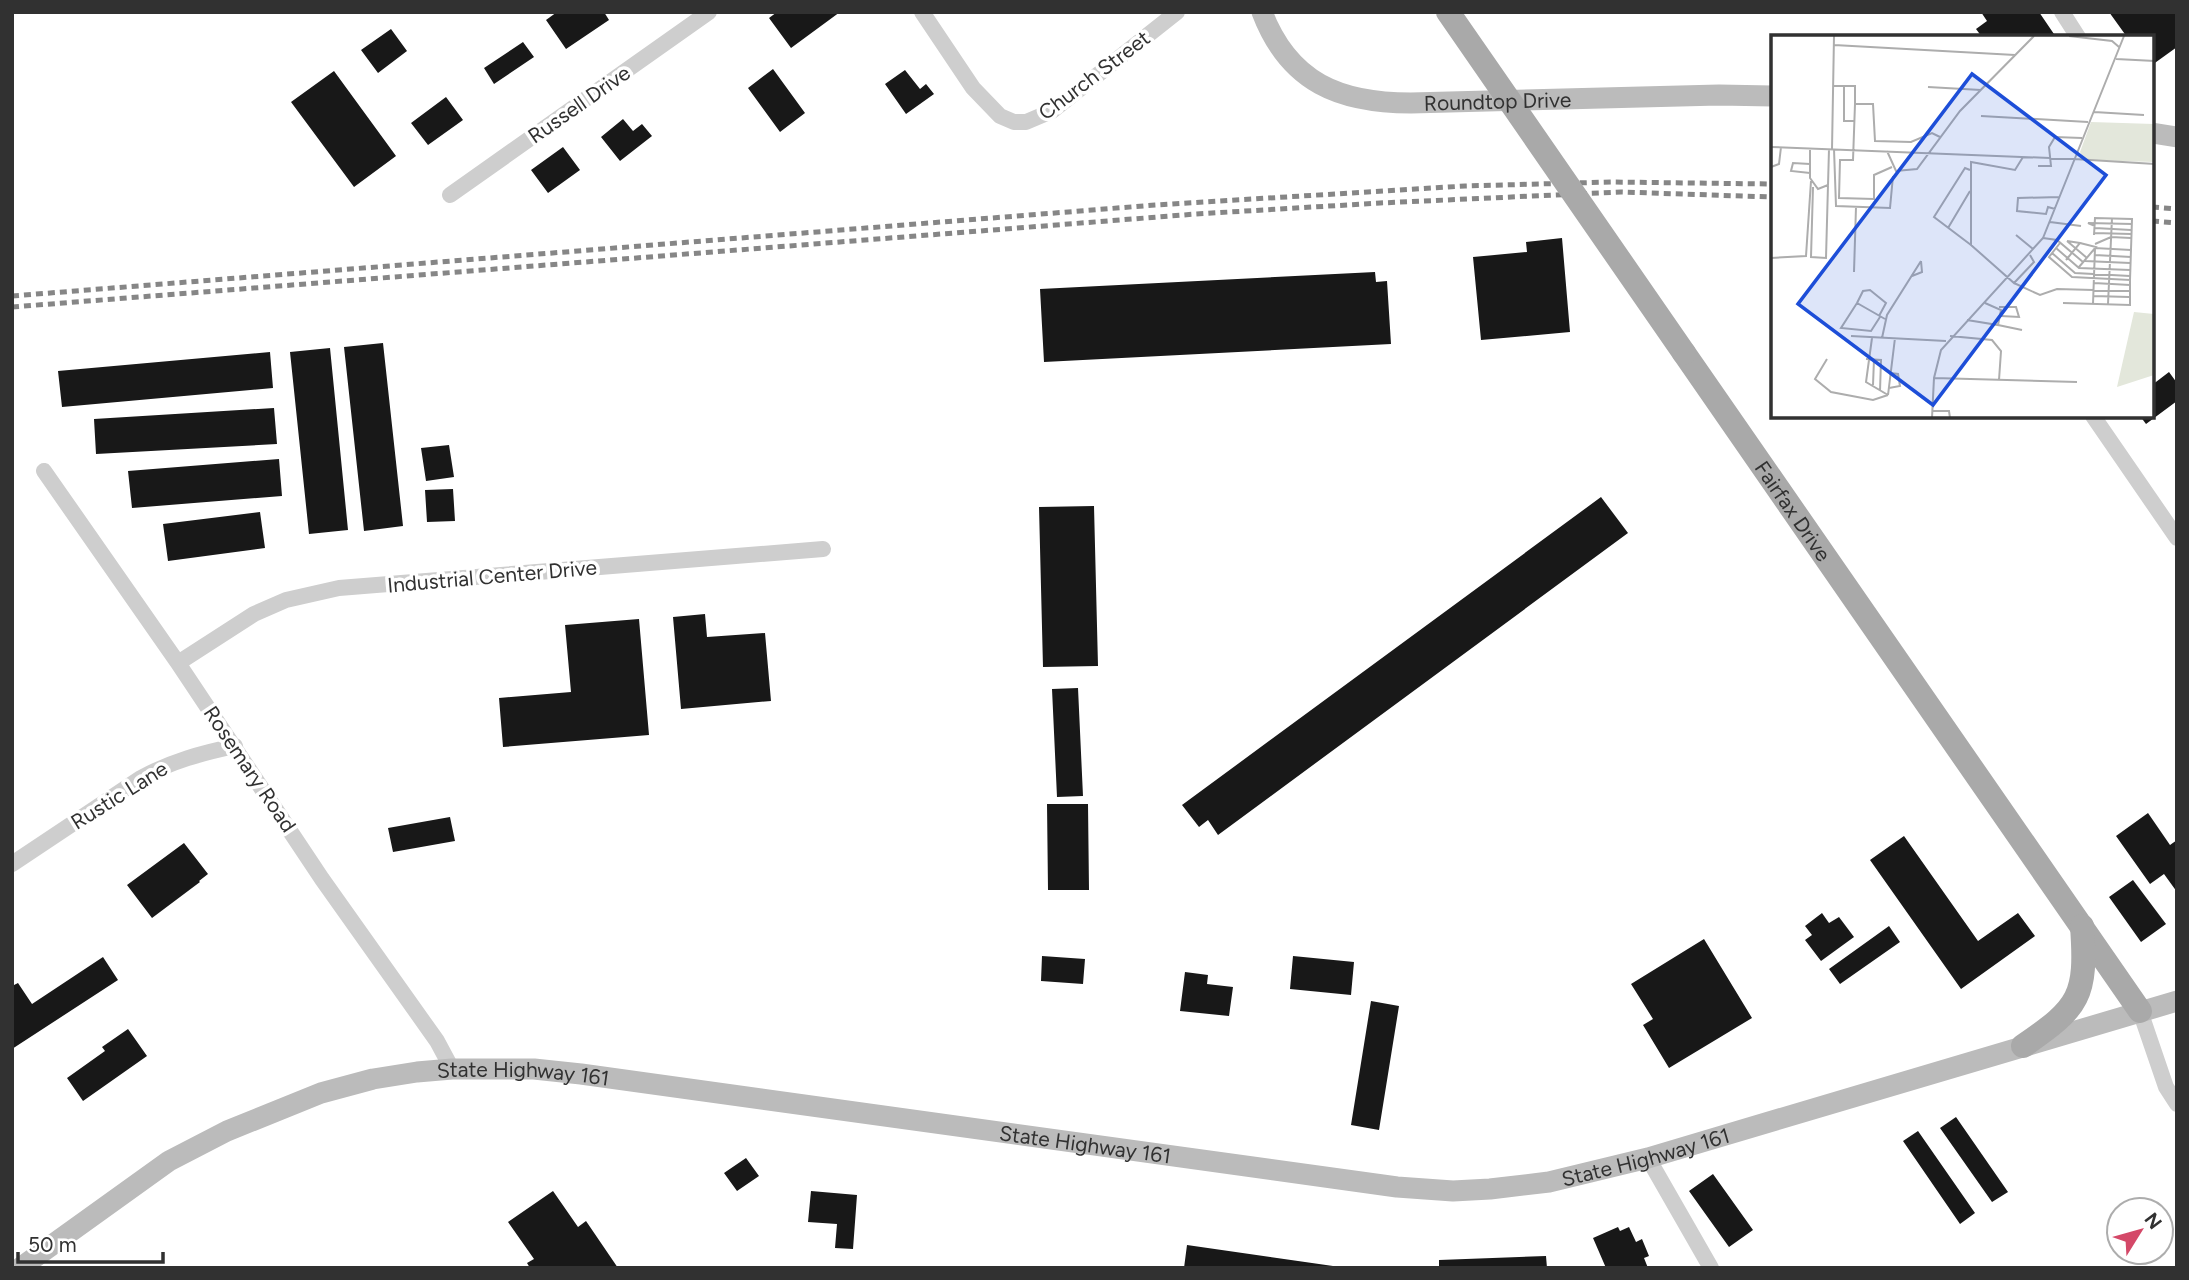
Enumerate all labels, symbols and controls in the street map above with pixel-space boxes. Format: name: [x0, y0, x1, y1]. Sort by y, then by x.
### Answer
street label: Church Street: [1033, 25, 1155, 125]
inset map: [1771, 35, 2154, 418]
street label: Russell Drive: [523, 60, 635, 148]
street label: Roundtop Drive: [1424, 86, 1572, 115]
street label: Fairfax Drive: [1750, 456, 1837, 566]
street label: Industrial Center Drive: [386, 554, 598, 598]
street label: Rosemary Road: [199, 701, 301, 837]
street label: Rustic Lane: [66, 756, 172, 834]
street label: State Highway 161: [436, 1057, 611, 1090]
street label: State Highway 161: [998, 1120, 1173, 1168]
street label: State Highway 161: [1559, 1122, 1732, 1191]
north arrow: [2105, 1196, 2175, 1266]
text: N: [2140, 1208, 2167, 1234]
scale bar: [18, 1220, 163, 1264]
text: 50 m: [28, 1232, 77, 1257]

